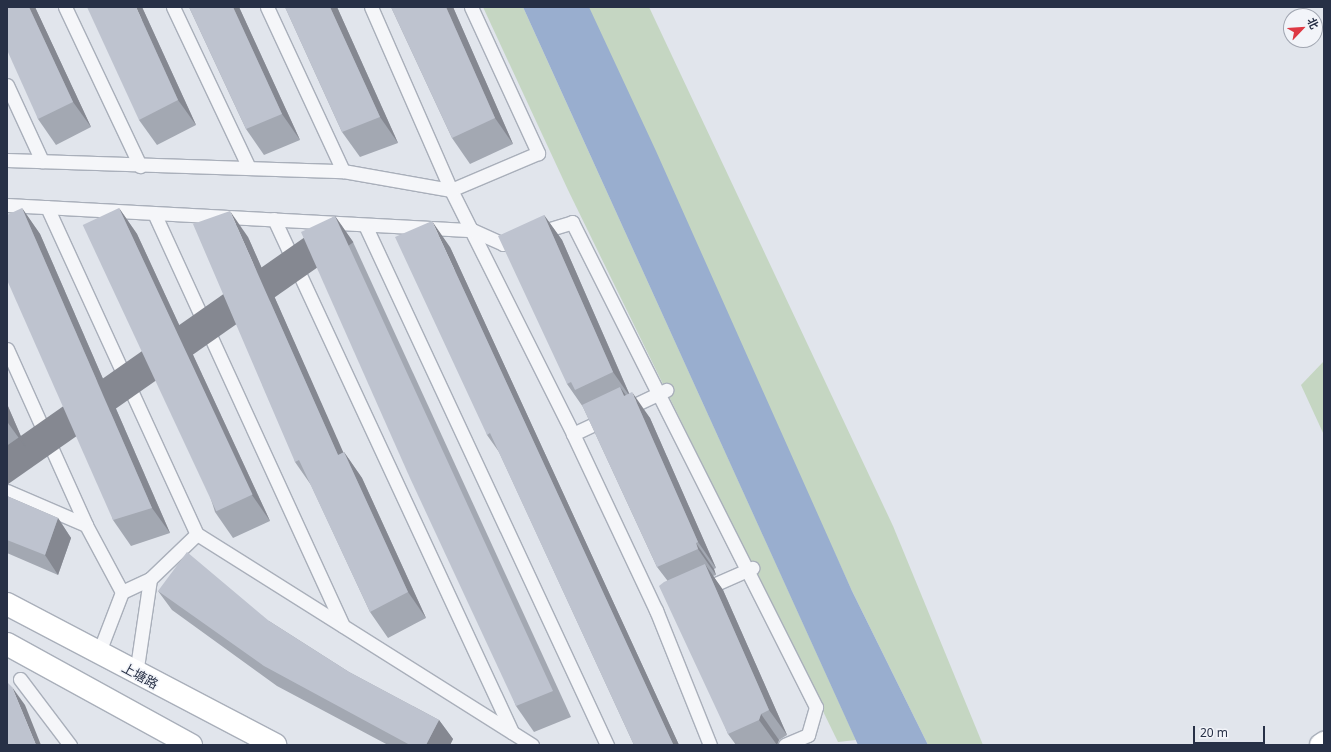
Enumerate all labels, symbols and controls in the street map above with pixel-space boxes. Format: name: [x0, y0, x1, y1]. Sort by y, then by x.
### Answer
north arrow: [1283, 8, 1323, 48]
text: 北: [1304, 15, 1323, 31]
street label: 上塘路: [119, 660, 161, 692]
scale bar: [1195, 718, 1267, 744]
text: 20 m: [1200, 724, 1228, 741]

